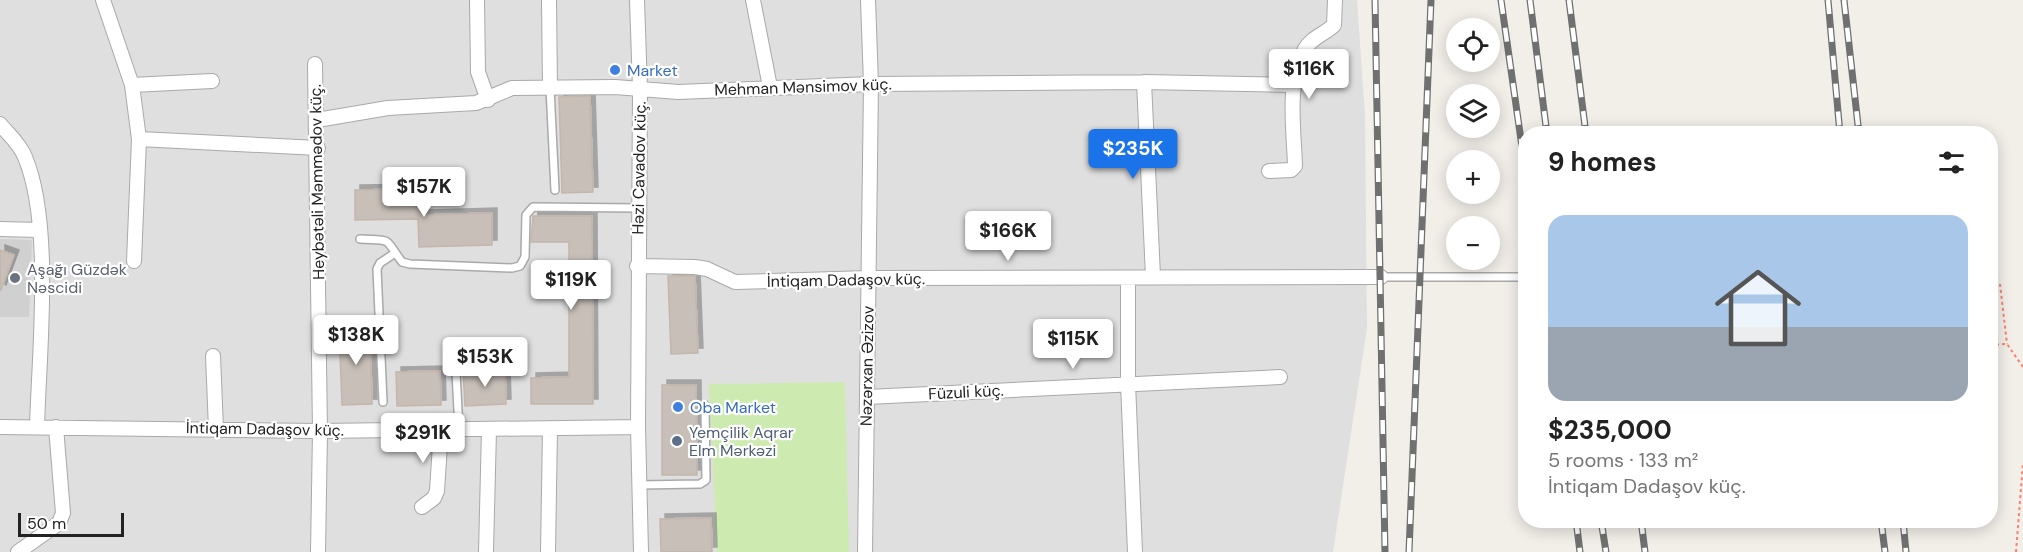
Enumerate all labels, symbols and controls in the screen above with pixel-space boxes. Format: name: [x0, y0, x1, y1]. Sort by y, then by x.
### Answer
map controls: [1446, 18, 1500, 270]
button: locate: [1446, 18, 1500, 72]
pin: $116K: [1267, 49, 1351, 100]
text: $116K: [1283, 55, 1335, 81]
place label: Market: [627, 60, 678, 81]
marker: Market: [608, 63, 622, 77]
street label: Mehman Mənsimov küç.: [714, 73, 892, 101]
street label: Heybətəli Məmmədov küç.: [305, 84, 329, 280]
button: layers: [1446, 84, 1500, 138]
street label: Həzi Cavadov küç.: [627, 101, 651, 235]
pin: $235K: [1091, 129, 1175, 180]
text: $235K: [1102, 135, 1164, 161]
text: 9 homes: [1548, 145, 1657, 179]
icon: filters: [1935, 146, 1968, 179]
button: +: [1446, 150, 1500, 204]
pin: $157K: [382, 167, 466, 218]
text: $157K: [396, 173, 452, 199]
pin: $166K: [966, 211, 1050, 262]
button: −: [1446, 216, 1500, 270]
text: $166K: [979, 217, 1037, 243]
icon: home: [1704, 254, 1812, 362]
place label: Aşağı Güzdək Nəscidi: [27, 259, 127, 298]
pin: $119K: [529, 260, 613, 311]
text: $119K: [545, 266, 597, 292]
street label: İntiqam Dadaşov küç.: [767, 268, 925, 292]
marker: Aşağı Güzdək Nəscidi: [8, 271, 22, 285]
street label: Nəzərxan Əzizov: [855, 305, 879, 426]
pin: $138K: [314, 315, 398, 366]
pin: $115K: [1031, 319, 1115, 370]
text: $138K: [327, 321, 385, 347]
text: $115K: [1047, 325, 1099, 351]
pin: $153K: [443, 337, 527, 388]
text: $153K: [457, 343, 513, 369]
street label: Füzuli küç.: [928, 380, 1004, 404]
place label: Oba Market: [690, 397, 776, 418]
marker: Oba Market: [671, 400, 685, 414]
pin: $291K: [381, 413, 465, 464]
text: $235,000: [1548, 413, 1672, 447]
street label: İntiqam Dadaşov küç.: [186, 417, 344, 441]
text: $291K: [395, 419, 451, 445]
place label: Yemçilik Aqrar Elm Mərkəzi: [689, 422, 794, 461]
marker: Yemçilik Aqrar Elm Mərkəzi: [670, 434, 684, 448]
text: 5 rooms · 133 m²: [1548, 447, 1698, 473]
text: İntiqam Dadaşov küç.: [1548, 473, 1746, 499]
scale bar: [18, 510, 124, 538]
text: 50 m: [27, 513, 66, 534]

